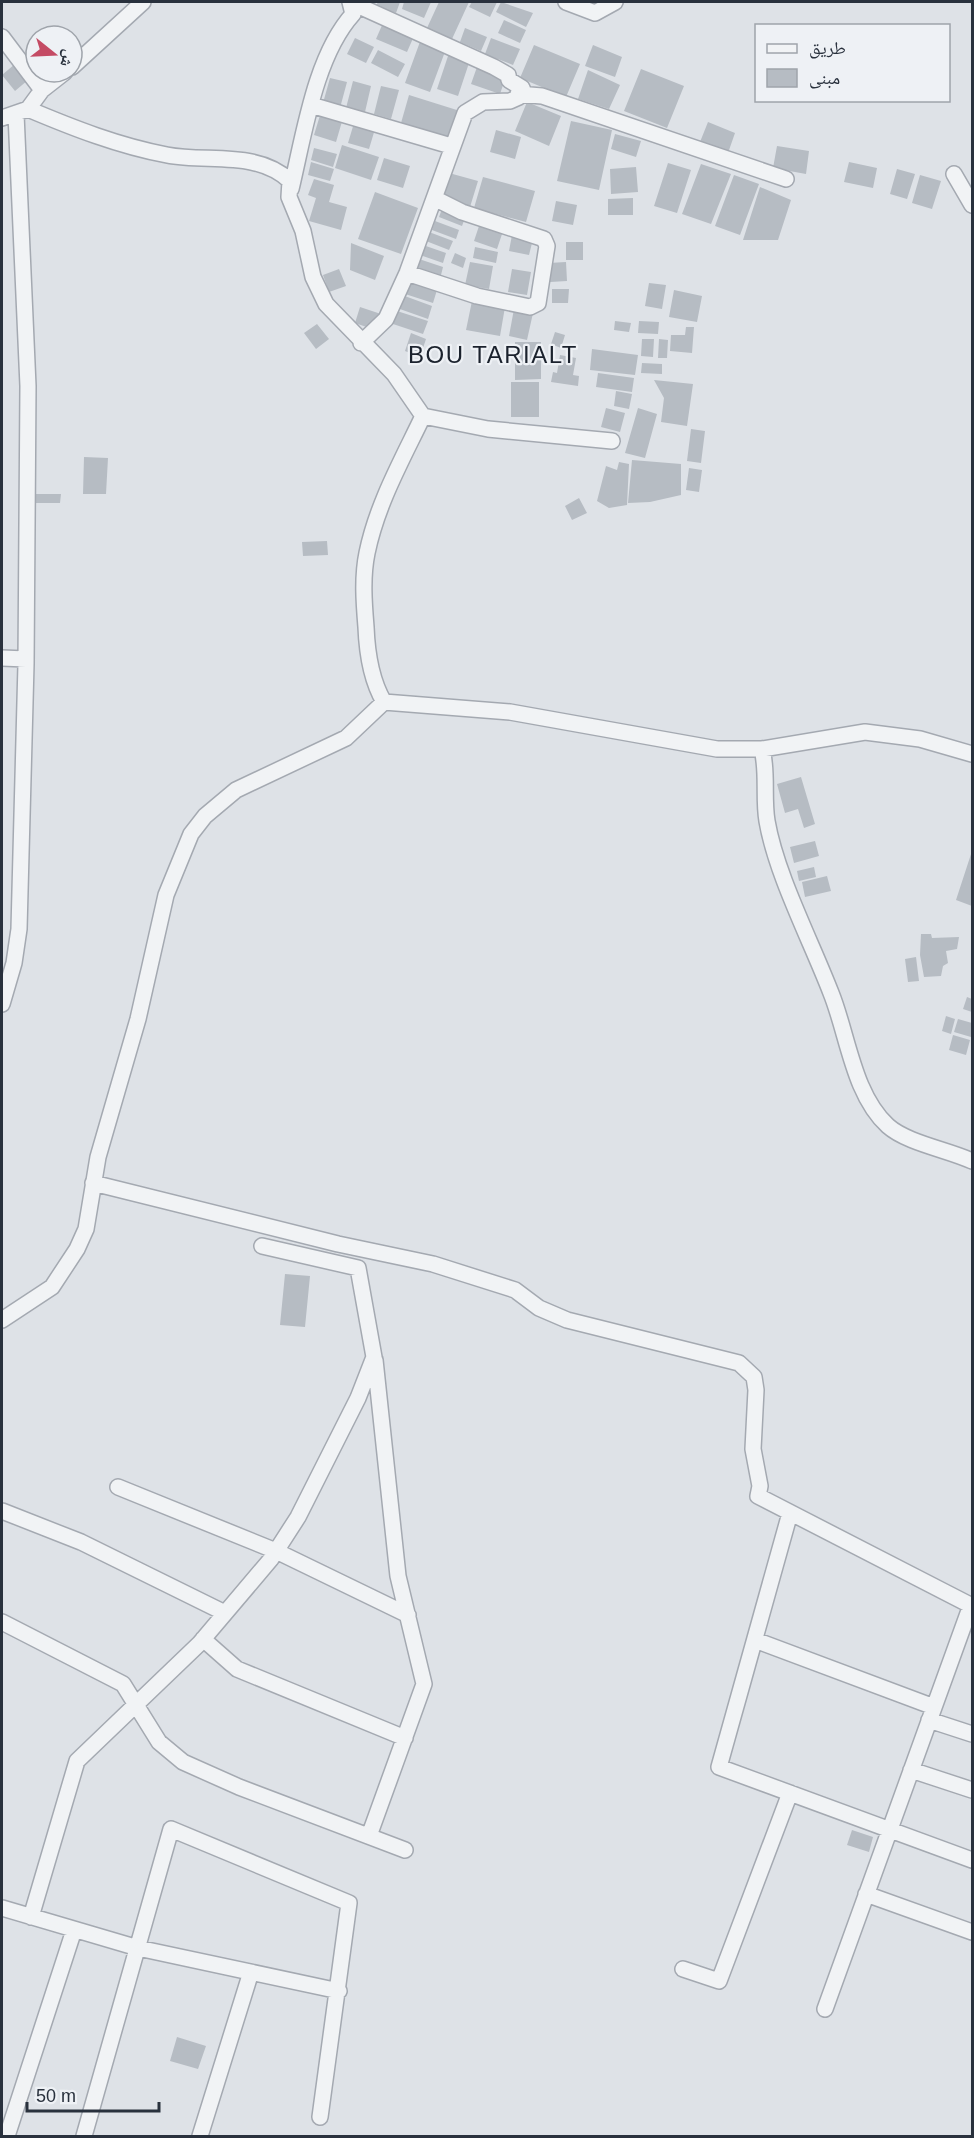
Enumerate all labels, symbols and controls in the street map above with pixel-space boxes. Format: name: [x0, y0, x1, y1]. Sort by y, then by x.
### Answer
north arrow: [24, 24, 84, 84]
legend: [755, 24, 950, 102]
text: طريق: [809, 38, 846, 59]
text: ش: [56, 47, 78, 69]
text: مبنى: [809, 68, 840, 89]
district label: BOU TARIALT: [408, 341, 578, 368]
scale bar: [27, 2075, 159, 2113]
text: 50 m: [36, 2086, 76, 2106]

